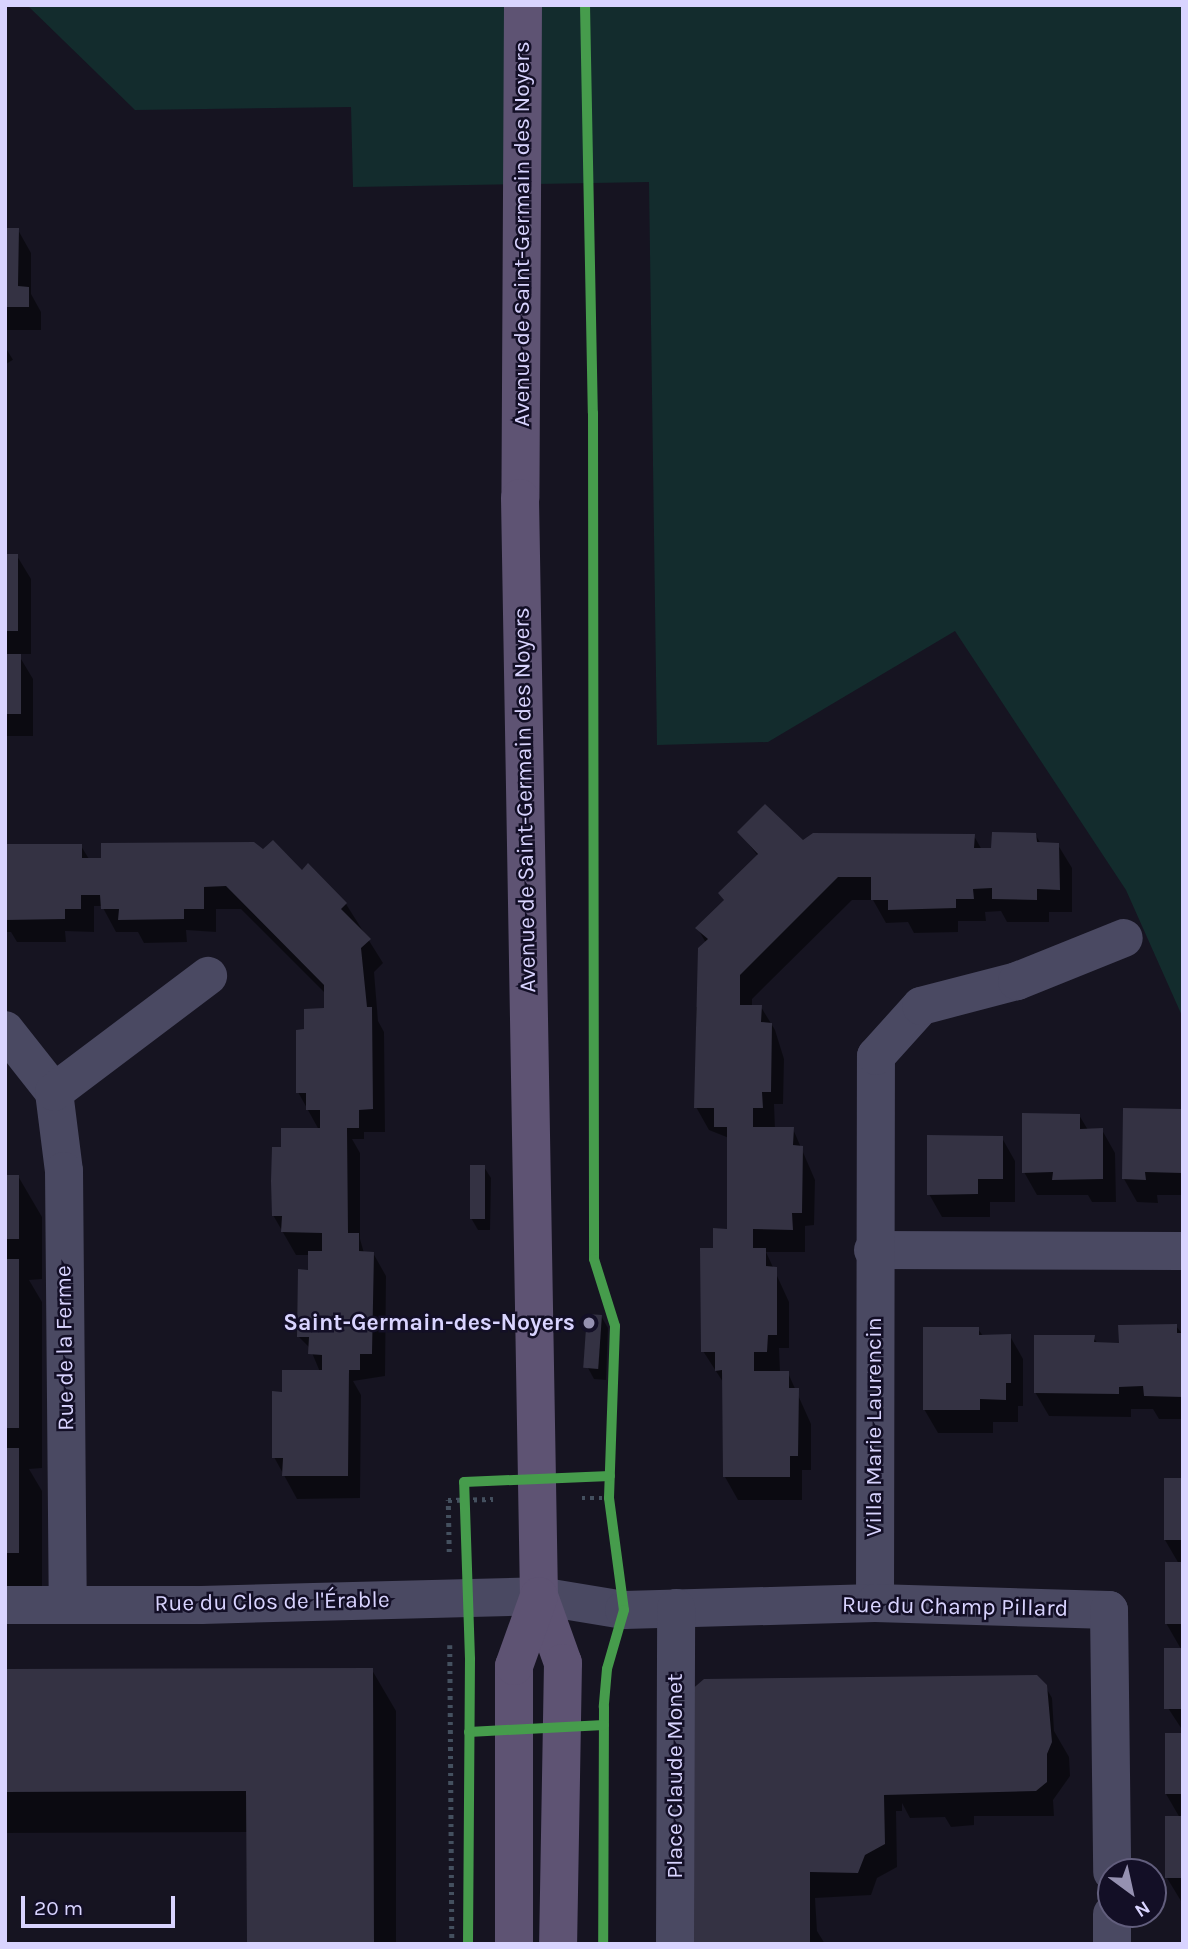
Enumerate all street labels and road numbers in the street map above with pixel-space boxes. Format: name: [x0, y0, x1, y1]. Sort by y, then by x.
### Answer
street label: Avenue de Saint-Germain des Noyers: [508, 41, 536, 427]
street label: Avenue de Saint-Germain des Noyers: [508, 607, 542, 993]
street label: Rue de la Ferme: [50, 1265, 80, 1431]
street label: Villa Marie Laurencin: [860, 1317, 888, 1537]
street label: Rue du Clos de l'Érable: [154, 1586, 390, 1618]
street label: Rue du Champ Pillard: [842, 1591, 1068, 1623]
street label: Place Claude Monet: [661, 1673, 689, 1879]

